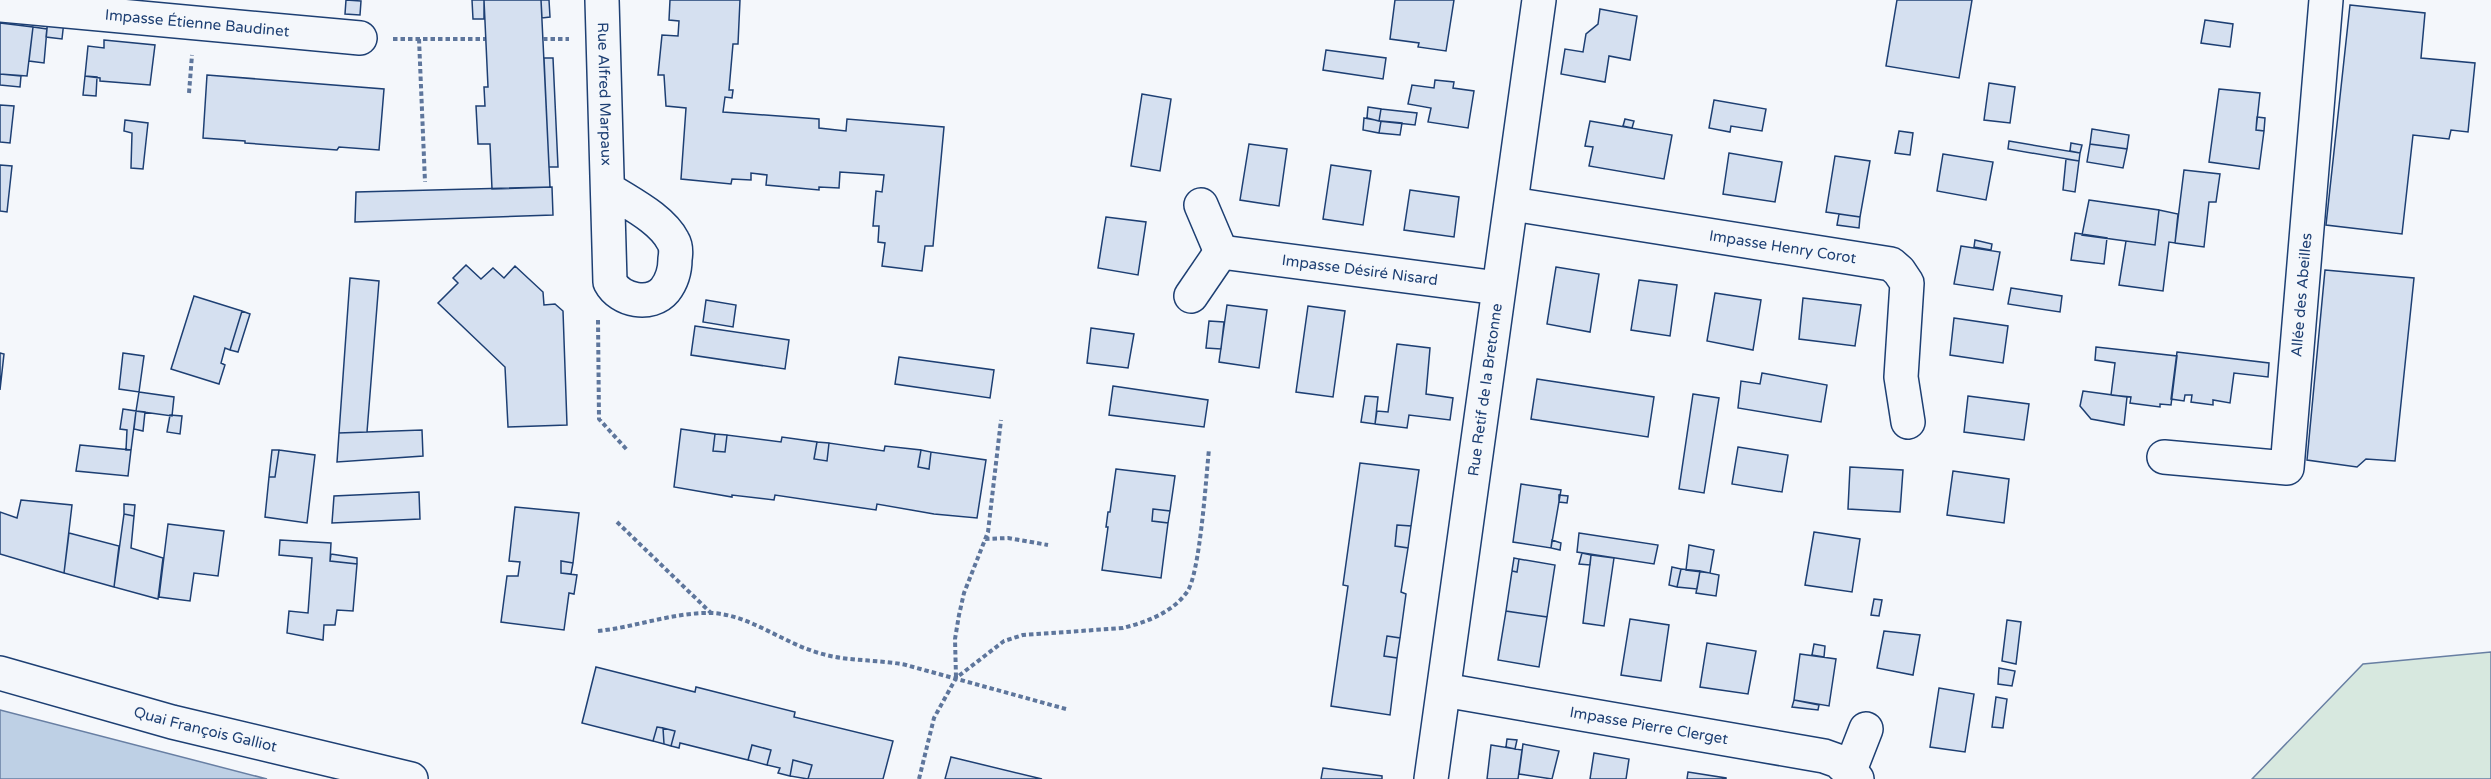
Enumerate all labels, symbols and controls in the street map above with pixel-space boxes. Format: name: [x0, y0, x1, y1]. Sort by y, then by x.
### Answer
street label: Impasse Étienne Baudinet: [104, 6, 290, 41]
street label: Rue Alfred Marpaux: [594, 22, 616, 166]
street label: Impasse Henry Corot: [1708, 226, 1858, 267]
street label: Allée des Abeilles: [2287, 232, 2316, 358]
street label: Impasse Désiré Nisard: [1281, 251, 1439, 289]
street label: Rue Retif de la Bretonne: [1464, 302, 1506, 477]
street label: Quai François Galliot: [132, 703, 279, 756]
street label: Impasse Pierre Clerget: [1568, 703, 1730, 748]

